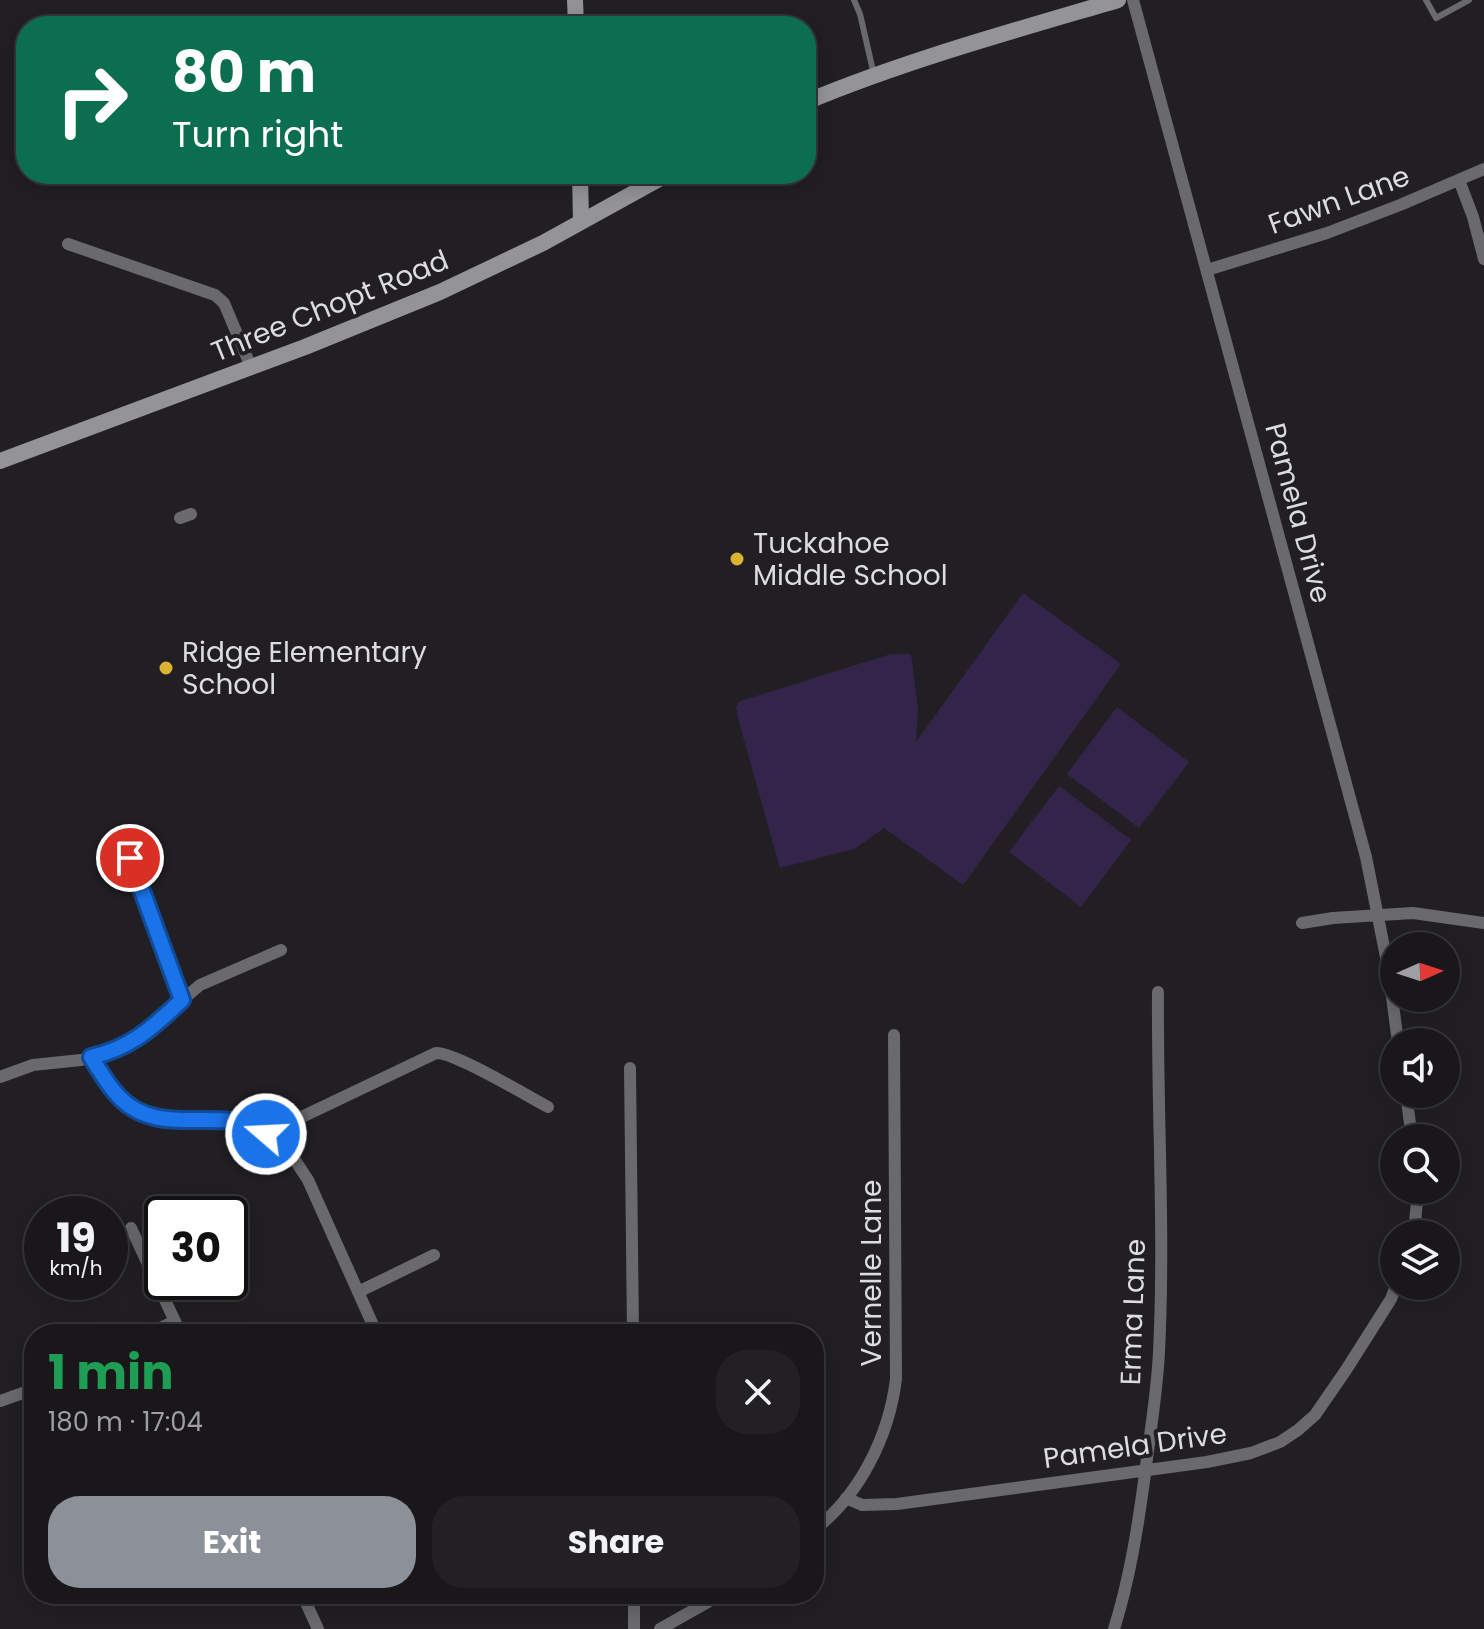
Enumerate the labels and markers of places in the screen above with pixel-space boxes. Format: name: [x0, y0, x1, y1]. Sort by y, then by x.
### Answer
place label: Tuckahoe Middle School: [753, 524, 948, 595]
marker: Tuckahoe Middle School: [728, 550, 746, 568]
place label: Ridge Elementary School: [182, 633, 427, 704]
marker: Ridge Elementary School: [157, 659, 175, 677]
pin: [96, 824, 164, 892]

